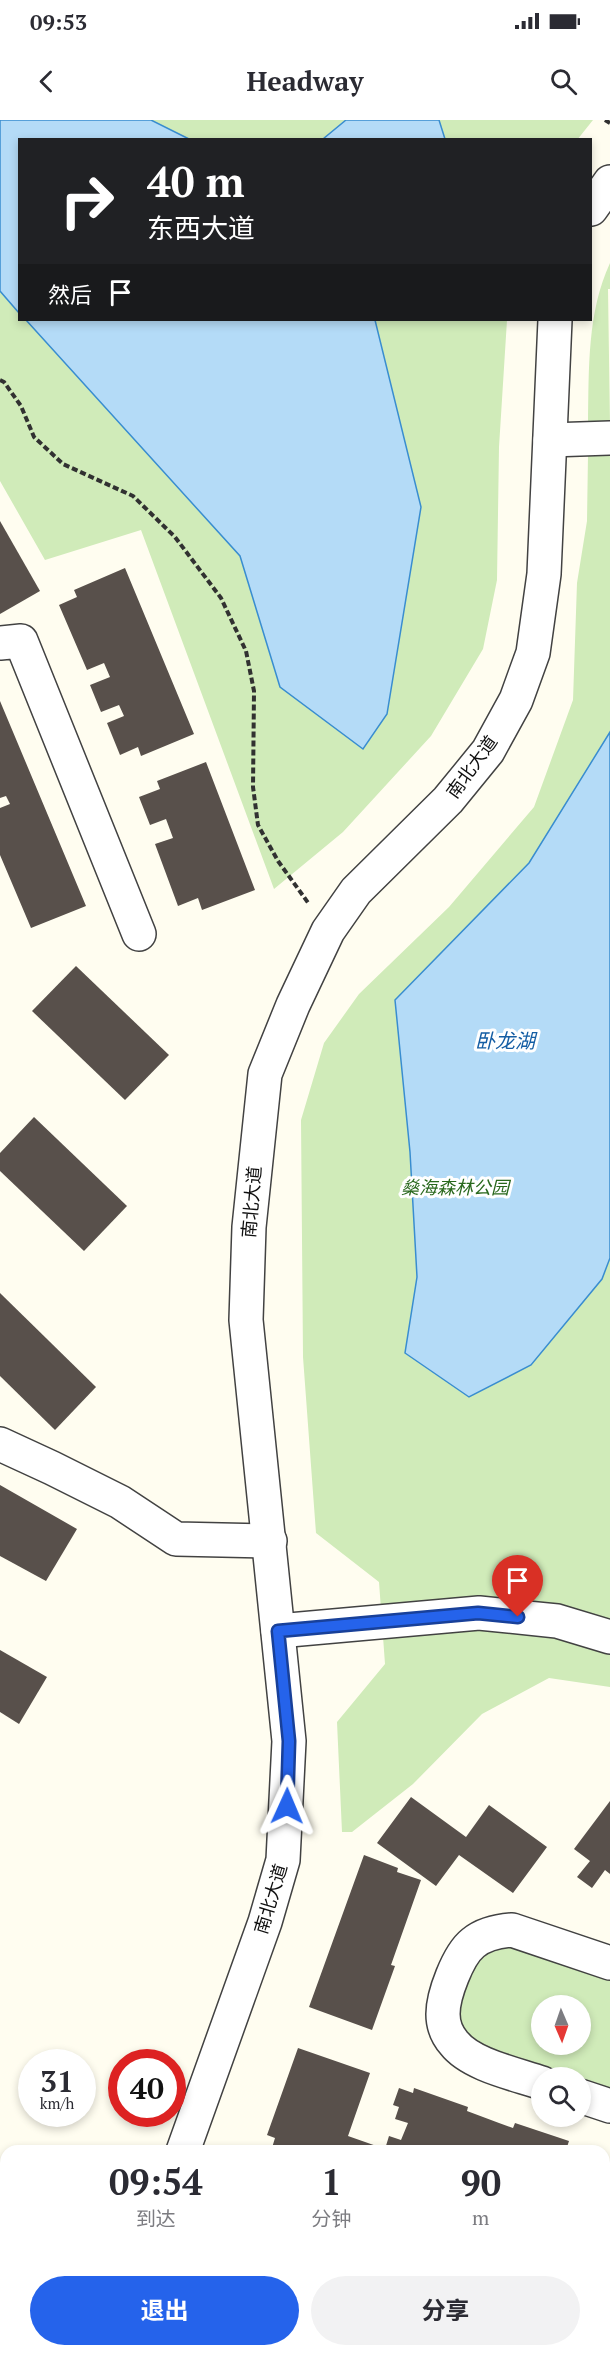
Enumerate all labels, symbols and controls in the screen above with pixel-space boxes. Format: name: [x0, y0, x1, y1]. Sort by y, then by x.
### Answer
text: 09:53: [30, 7, 87, 36]
text: Headway: [247, 63, 363, 99]
icon: back: [30, 65, 63, 98]
icon: search: [547, 65, 580, 98]
text: 40 m: [147, 153, 245, 209]
icon: right: [48, 162, 126, 240]
text: 东西大道: [147, 210, 255, 246]
icon: arrive: [104, 276, 137, 309]
text: 然后: [48, 280, 92, 309]
street label: 南北大道: [440, 730, 502, 803]
water label: 卧龙湖: [475, 1027, 538, 1054]
street label: 南北大道: [236, 1165, 266, 1239]
park label: 燊海森林公园: [401, 1175, 512, 1199]
pin: [492, 1555, 543, 1617]
icon: arrive: [501, 1564, 534, 1597]
position arrow: [255, 1774, 319, 1838]
street label: 南北大道: [248, 1861, 292, 1937]
north arrow: [531, 1995, 591, 2055]
map controls: [531, 1995, 591, 2127]
speed limit sign: 40: [108, 2049, 186, 2127]
text: 31: [40, 2061, 74, 2101]
button: search: [531, 2067, 591, 2127]
text: km/h: [40, 2093, 74, 2113]
text: 09:54: [109, 2158, 203, 2205]
text: 1: [321, 2158, 342, 2205]
text: 90: [460, 2159, 501, 2206]
text: m: [472, 2204, 489, 2231]
text: 到达: [136, 2205, 176, 2232]
text: 分钟: [312, 2205, 352, 2232]
button: 退出: [30, 2276, 299, 2345]
button: 分享: [311, 2276, 580, 2345]

